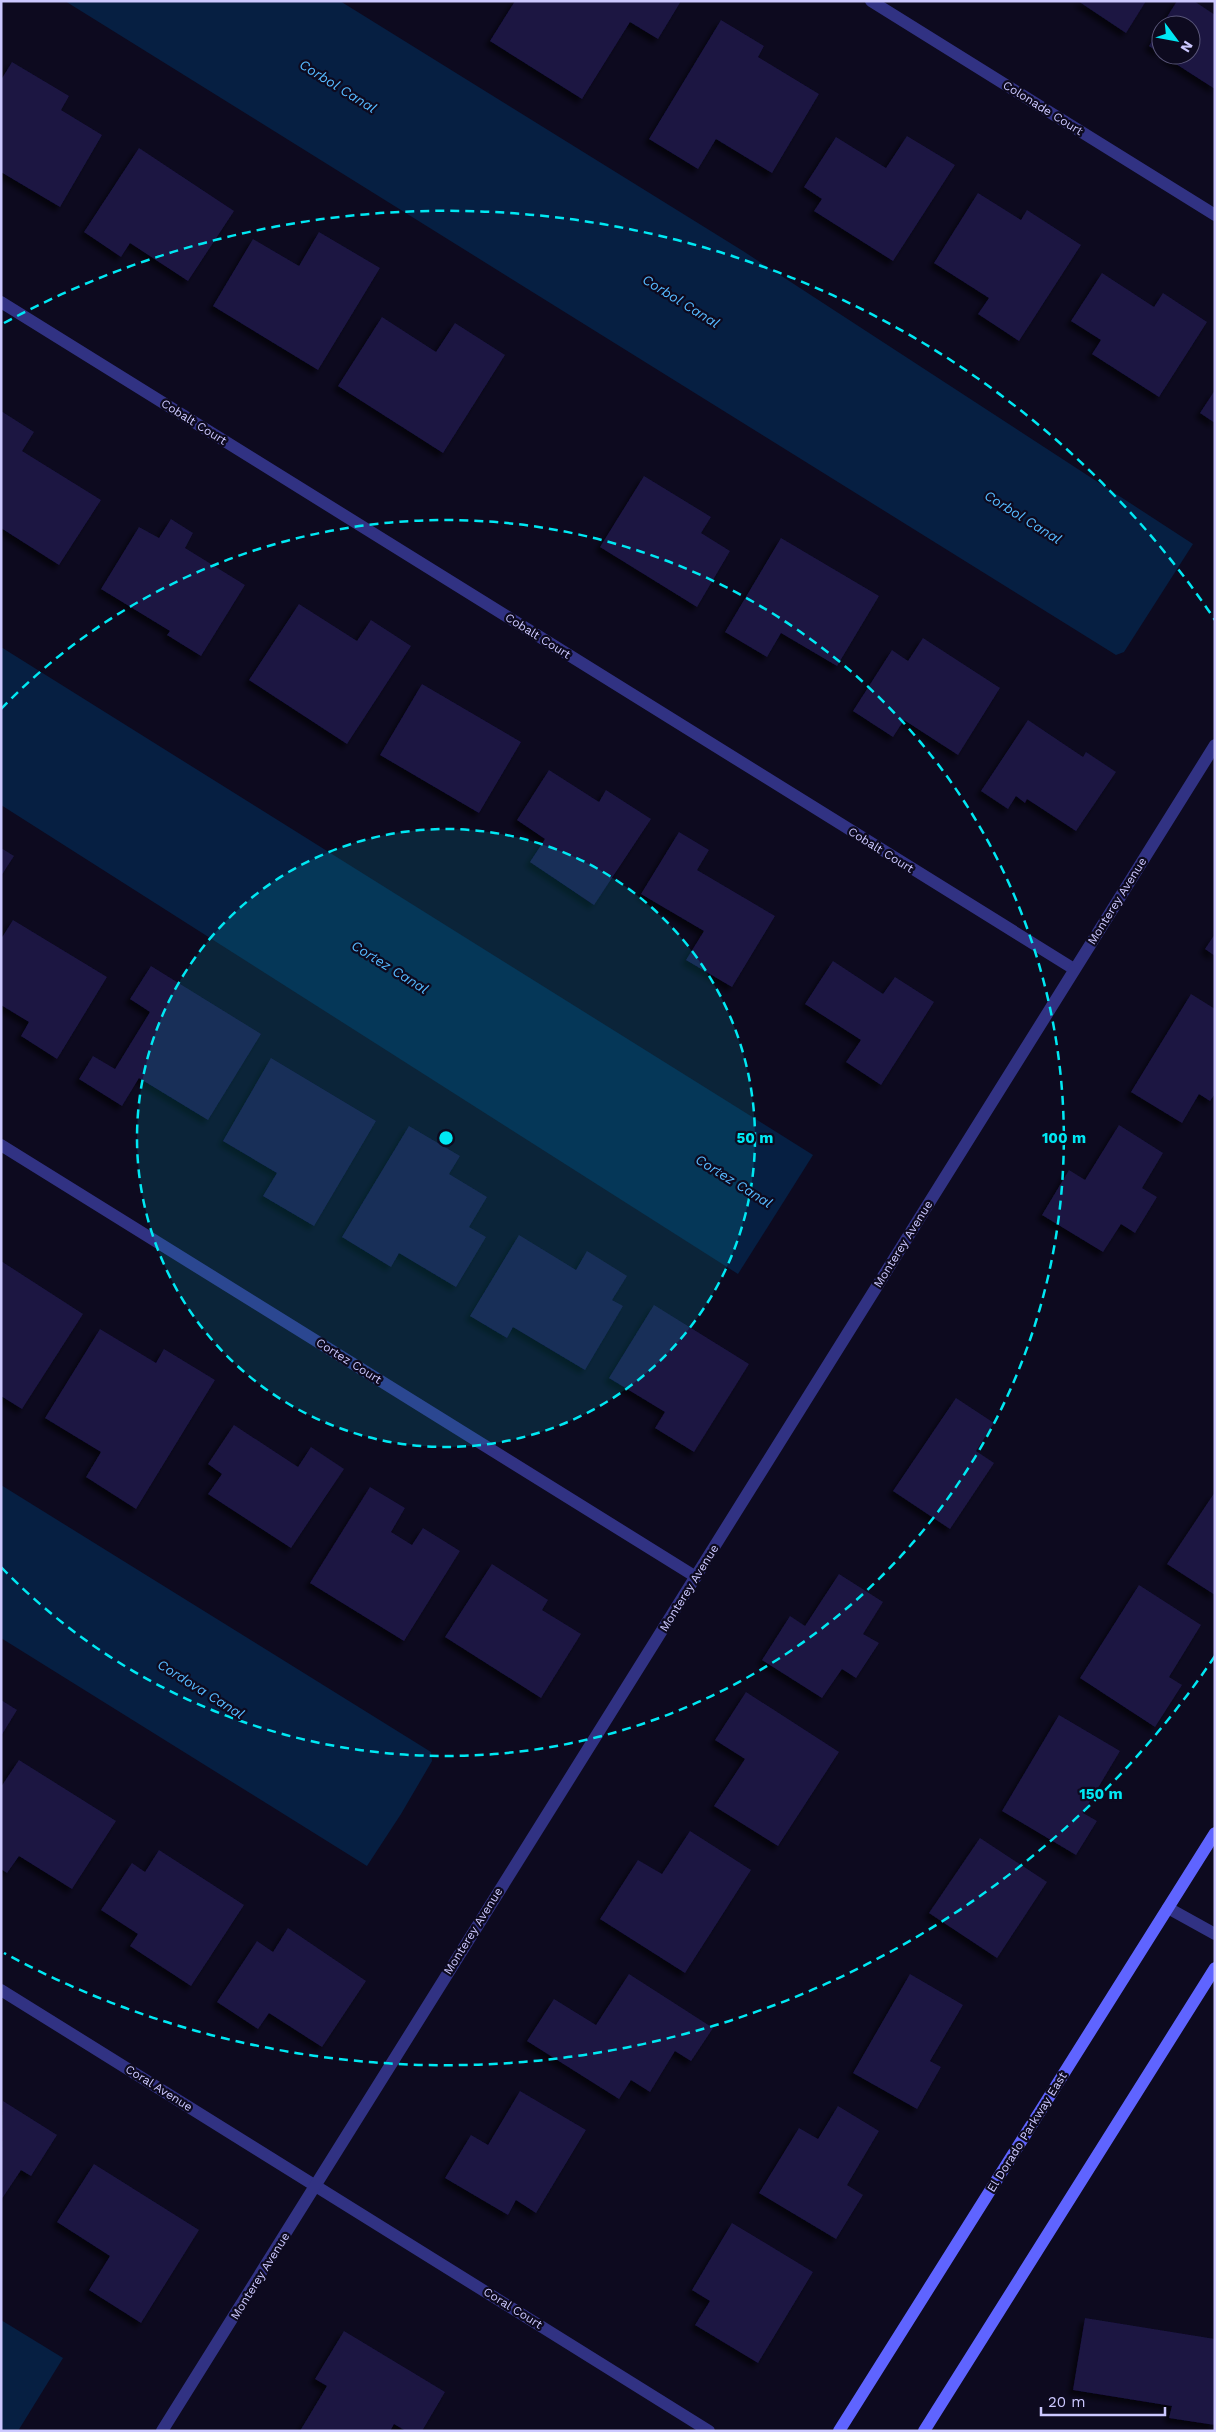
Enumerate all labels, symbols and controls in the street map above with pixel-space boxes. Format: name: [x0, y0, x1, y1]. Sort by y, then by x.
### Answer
north arrow: [1151, 15, 1201, 65]
text: N: [1177, 38, 1197, 56]
water label: Corbol Canal: [297, 56, 379, 116]
street label: Colonade Court: [1001, 78, 1085, 138]
water label: Corbol Canal: [640, 271, 722, 331]
street label: Cobalt Court: [159, 396, 229, 448]
water label: Corbol Canal: [982, 487, 1064, 547]
street label: Cobalt Court: [503, 610, 573, 662]
street label: Cobalt Court: [846, 824, 916, 876]
street label: Monterey Avenue: [1085, 855, 1149, 947]
water label: Cortez Canal: [349, 937, 431, 997]
centre of rings: [437, 1129, 455, 1147]
text: 50 m: [737, 1129, 773, 1147]
text: 100 m: [1042, 1129, 1086, 1147]
water label: Cortez Canal: [693, 1151, 775, 1211]
street label: Monterey Avenue: [871, 1198, 935, 1290]
street label: Cortez Court: [314, 1335, 384, 1387]
street label: Monterey Avenue: [657, 1542, 721, 1634]
water label: Cordova Canal: [155, 1656, 247, 1722]
text: 150 m: [1079, 1785, 1123, 1803]
street label: Monterey Avenue: [441, 1885, 505, 1977]
street label: Coral Avenue: [123, 2062, 195, 2114]
street label: El Dorado Parkway East: [984, 2069, 1070, 2195]
street label: Monterey Avenue: [228, 2230, 292, 2322]
street label: Coral Court: [481, 2284, 545, 2332]
scale bar: [1041, 2384, 1165, 2416]
text: 20 m: [1048, 2393, 1086, 2411]

